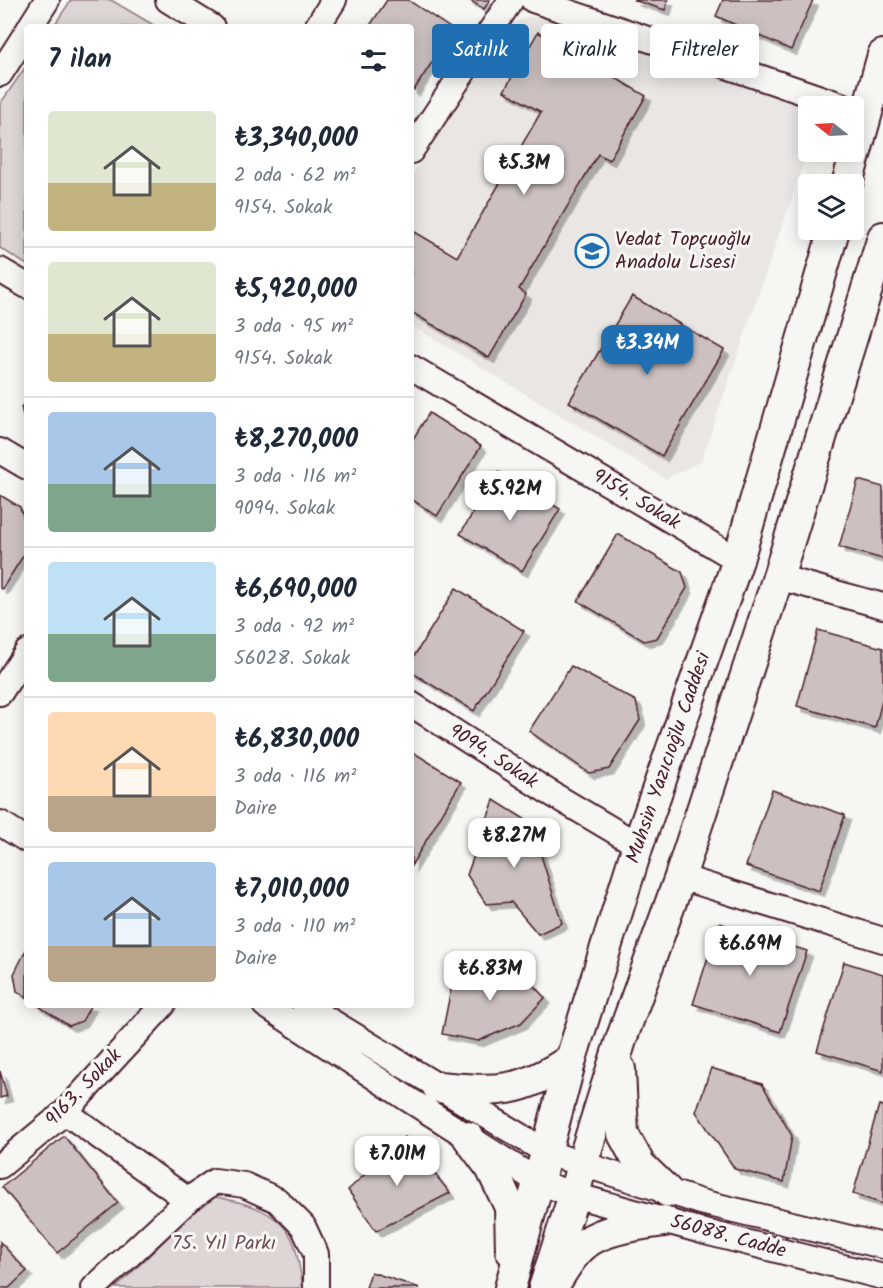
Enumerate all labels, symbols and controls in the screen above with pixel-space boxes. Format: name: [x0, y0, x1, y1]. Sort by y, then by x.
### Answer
chip: Satılık: [432, 24, 529, 78]
chip: Kiralık: [541, 24, 638, 78]
chip: Filtreler: [650, 24, 759, 78]
text: 7 ilan: [48, 39, 112, 81]
icon: filters: [357, 44, 390, 77]
north arrow: [798, 96, 864, 162]
map controls: [798, 96, 864, 240]
text: ₺3,340,000: [234, 118, 358, 160]
icon: home: [96, 135, 168, 207]
pin: ₺5.3M: [482, 145, 566, 196]
text: ₺5.3M: [498, 148, 550, 180]
text: 2 oda · 62 m²: [234, 160, 356, 192]
button: layers: [798, 174, 864, 240]
text: 9154. Sokak: [234, 192, 332, 224]
place label: Vedat Topçuoğlu Anadolu Lisesi: [615, 224, 751, 279]
school or university icon: Vedat Topçuoğlu Anadolu Lisesi: [574, 233, 610, 269]
text: ₺5,920,000: [234, 269, 357, 311]
icon: home: [96, 286, 168, 358]
text: 3 oda · 95 m²: [234, 311, 353, 343]
pin: ₺3.34M: [598, 325, 696, 376]
text: ₺3.34M: [615, 328, 679, 360]
text: 9154. Sokak: [234, 343, 332, 375]
text: ₺8,270,000: [234, 419, 358, 461]
icon: home: [96, 436, 168, 508]
text: 3 oda · 116 m²: [234, 461, 356, 493]
street label: 9154. Sokak: [586, 461, 687, 539]
pin: ₺5.92M: [461, 471, 559, 522]
text: ₺5.92M: [479, 474, 541, 506]
text: 9094. Sokak: [234, 493, 335, 525]
text: ₺6,690,000: [234, 569, 357, 611]
icon: home: [96, 586, 168, 658]
text: 3 oda · 92 m²: [234, 611, 354, 643]
text: 56028. Sokak: [234, 643, 350, 675]
street label: Muhsin Yazıcıoğlu Caddesi: [618, 647, 721, 868]
street label: 9094. Sokak: [442, 716, 545, 798]
text: ₺6,830,000: [234, 719, 359, 761]
icon: home: [96, 736, 168, 808]
text: 3 oda · 116 m²: [234, 761, 356, 793]
text: Daire: [234, 793, 277, 825]
pin: ₺8.27M: [465, 818, 563, 869]
text: ₺8.27M: [482, 821, 546, 853]
text: ₺7,010,000: [234, 869, 349, 911]
icon: home: [96, 886, 168, 958]
text: 3 oda · 110 m²: [234, 911, 355, 943]
pin: ₺6.69M: [701, 926, 799, 977]
text: ₺6.69M: [719, 929, 781, 961]
text: Daire: [234, 943, 277, 975]
pin: ₺6.83M: [441, 951, 539, 1002]
text: ₺6.83M: [458, 954, 522, 986]
street label: 9163. Sokak: [38, 1041, 130, 1135]
pin: ₺7.01M: [348, 1136, 446, 1187]
text: ₺7.01M: [369, 1139, 425, 1171]
street label: 56088. Cadde: [666, 1206, 790, 1268]
park label: 75. Yıl Parkı: [172, 1228, 276, 1260]

